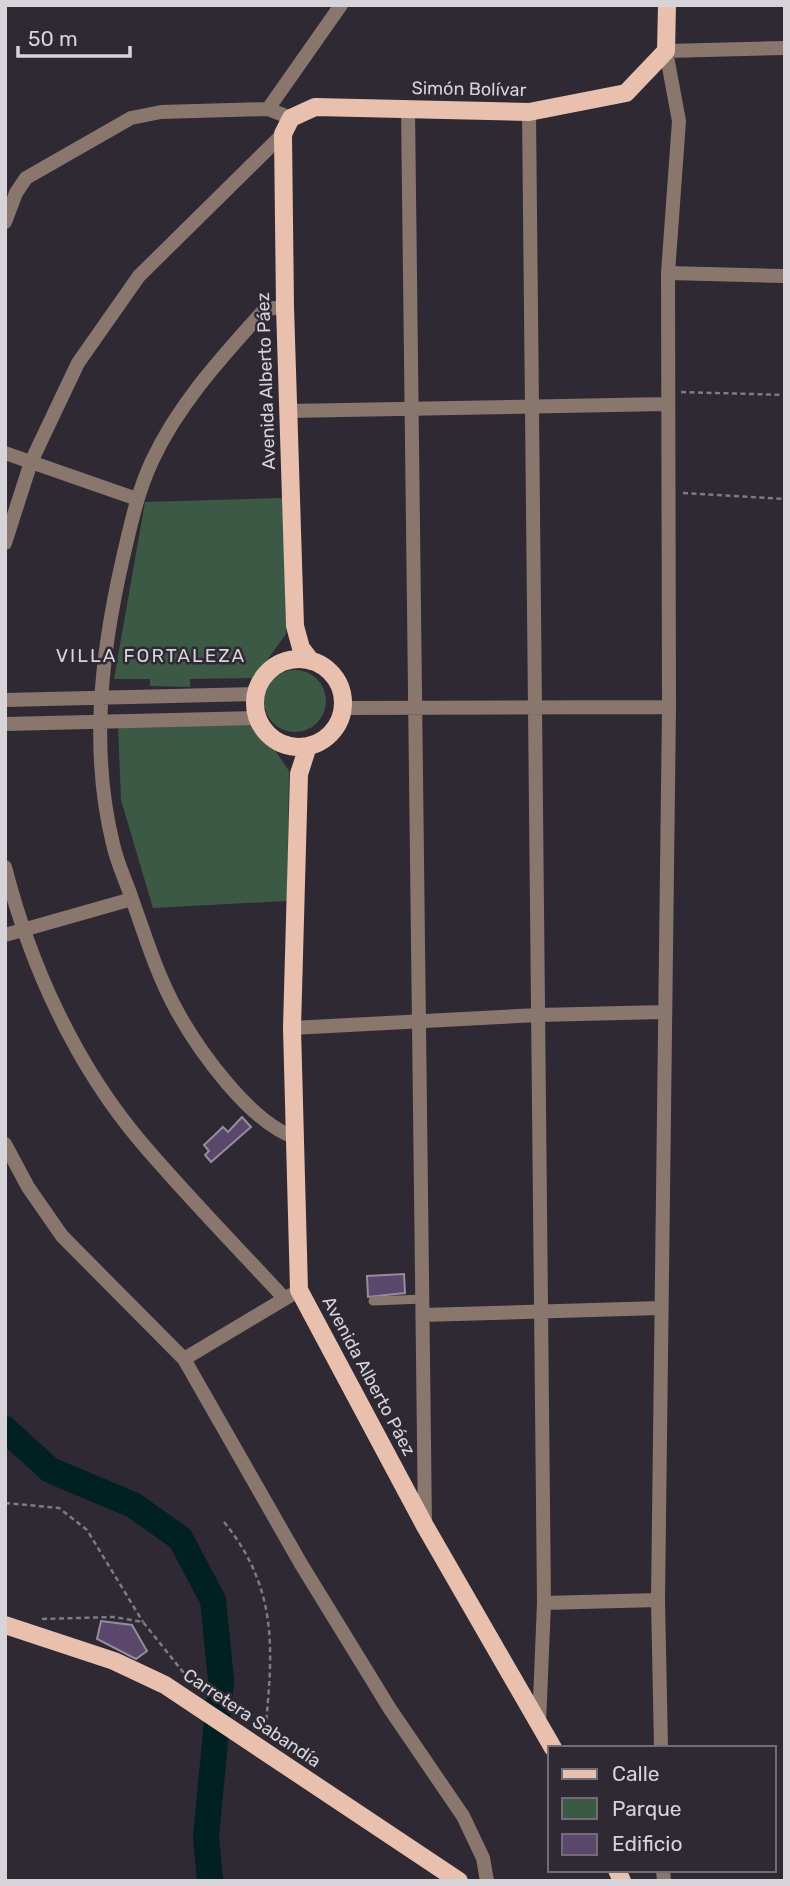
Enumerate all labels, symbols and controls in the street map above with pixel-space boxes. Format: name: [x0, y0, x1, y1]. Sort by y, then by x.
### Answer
scale bar: [18, 14, 130, 58]
text: 50 m: [28, 26, 78, 51]
street label: Simón Bolívar: [411, 77, 527, 101]
street label: Avenida Alberto Páez: [252, 292, 280, 470]
district label: VILLA FORTALEZA: [56, 644, 246, 667]
street label: Avenida Alberto Páez: [318, 1292, 420, 1460]
street label: Carretera Sabandía: [179, 1664, 325, 1772]
legend: [548, 1746, 776, 1872]
text: Calle: [612, 1761, 660, 1786]
text: Parque: [612, 1796, 682, 1821]
text: Edificio: [612, 1831, 682, 1856]

